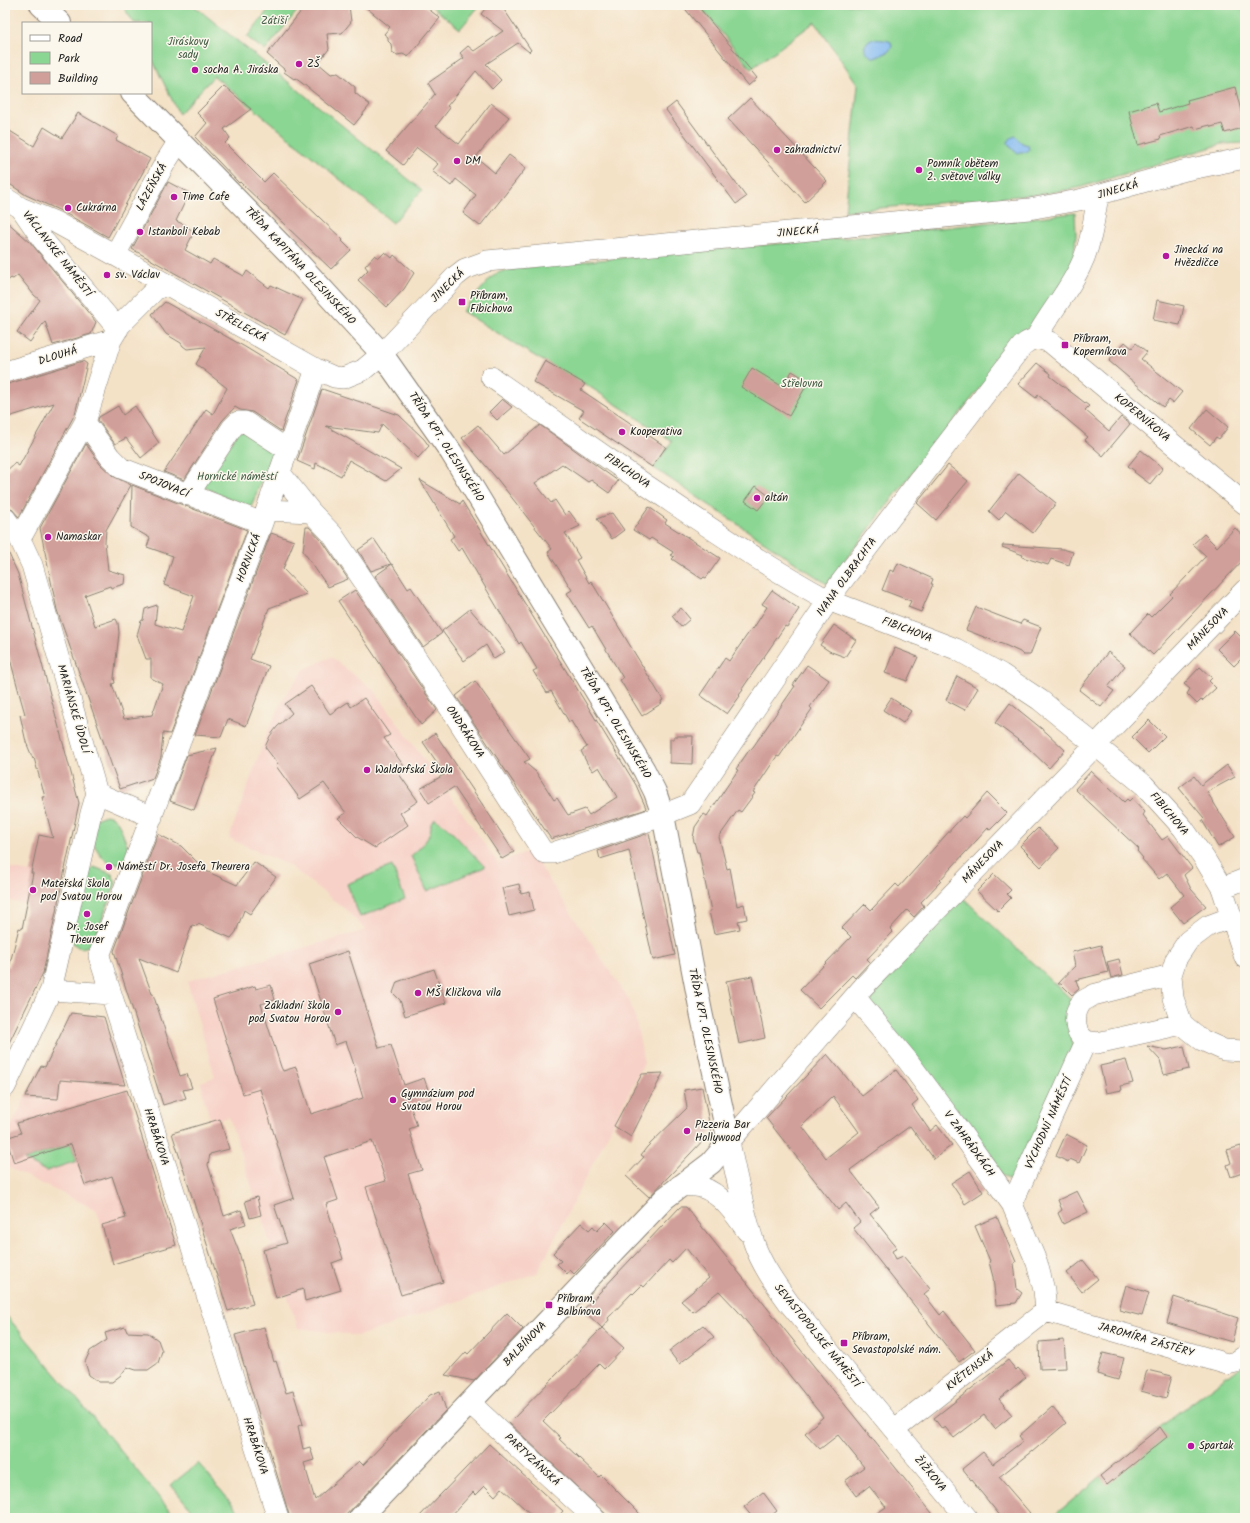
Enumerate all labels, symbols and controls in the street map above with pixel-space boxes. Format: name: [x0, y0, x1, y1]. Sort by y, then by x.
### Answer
park label: Zátiší: [261, 12, 289, 30]
legend: [22, 22, 152, 94]
text: Road: [58, 29, 83, 48]
park label: Jiráskovy sady: [167, 33, 209, 64]
text: Park: [58, 49, 80, 68]
place label: ZŠ: [307, 55, 321, 73]
marker: ZŠ: [294, 59, 304, 69]
place label: socha A. Jiráska: [203, 61, 278, 79]
marker: socha A. Jiráska: [190, 65, 200, 75]
text: Building: [58, 69, 98, 88]
place label: zahradnictví: [785, 141, 842, 159]
marker: zahradnictví: [772, 145, 782, 155]
place label: DM: [465, 152, 481, 170]
place label: Pomník obětem 2. světové války: [927, 155, 1001, 186]
marker: DM: [452, 156, 462, 166]
street label: LÁZEŇSKÁ: [131, 159, 173, 214]
marker: Pomník obětem 2. světové války: [914, 165, 924, 175]
street label: JINECKÁ: [1095, 175, 1141, 204]
place label: Time Cafe: [182, 188, 230, 206]
marker: Time Cafe: [169, 192, 179, 202]
place label: Cukrárna: [76, 199, 117, 217]
marker: Cukrárna: [63, 203, 73, 213]
street label: TŘÍDA KAPITÁNA OLESINSKÉHO: [240, 203, 360, 329]
street label: VÁCLAVSKÉ NÁMĚSTÍ: [18, 207, 97, 302]
street label: JINECKÁ: [776, 221, 820, 243]
place label: Istanboli Kebab: [148, 223, 220, 241]
marker: Istanboli Kebab: [135, 227, 145, 237]
place label: Jinecká na Hvězdičce: [1174, 241, 1223, 272]
marker: Jinecká na Hvězdičce: [1161, 251, 1171, 261]
street label: JINECKÁ: [427, 265, 470, 307]
place label: sv. Václav: [115, 266, 160, 284]
marker: sv. Václav: [102, 270, 112, 280]
place label: Příbram, Fibichova: [470, 287, 512, 318]
marker: Příbram, Fibichova: [457, 297, 467, 307]
street label: STŘELECKÁ: [212, 304, 270, 348]
place label: Příbram, Koperníkova: [1073, 330, 1127, 361]
marker: Příbram, Koperníkova: [1060, 340, 1070, 350]
street label: DLOUHÁ: [36, 341, 80, 371]
park label: Střelovna: [781, 375, 823, 393]
street label: TŘÍDA KPT. OLESINSKÉHO: [404, 388, 489, 506]
street label: KOPERNÍKOVA: [1110, 389, 1174, 447]
place label: Kooperativa: [630, 423, 682, 441]
marker: Kooperativa: [617, 427, 627, 437]
street label: FIBICHOVA: [600, 448, 654, 494]
street label: SPOJOVACÍ: [136, 467, 193, 504]
park label: Hornické náměstí: [197, 468, 279, 486]
place label: altán: [765, 489, 788, 507]
marker: altán: [752, 493, 762, 503]
place label: Namaskar: [56, 528, 103, 546]
street label: HORNICKÁ: [231, 531, 267, 585]
marker: Namaskar: [43, 532, 53, 542]
street label: IVANA OLBRACHTA: [812, 533, 882, 620]
street label: MÁNESOVA: [1183, 603, 1234, 655]
street label: FIBICHOVA: [879, 612, 935, 648]
street label: MARIÁNSKÉ ÚDOLÍ: [52, 662, 95, 757]
street label: TŘÍDA KPT. OLESINSKÉHO: [574, 664, 656, 783]
street label: ONDRÁKOVA: [441, 702, 489, 762]
place label: Waldorfská Škola: [375, 761, 453, 779]
marker: Waldorfská Škola: [362, 765, 372, 775]
street label: FIBICHOVA: [1145, 788, 1193, 840]
street label: MÁNESOVA: [958, 836, 1009, 888]
place label: Náměstí Dr. Josefa Theurera: [117, 858, 250, 876]
marker: Náměstí Dr. Josefa Theurera: [104, 862, 114, 872]
place label: Mateřská škola pod Svatou Horou: [40, 875, 123, 906]
marker: Mateřská škola pod Svatou Horou: [28, 885, 38, 895]
marker: Dr. Josef Theurer: [82, 909, 92, 919]
place label: Dr. Josef Theurer: [66, 918, 110, 949]
street label: TŘÍDA KPT. OLESINSKÉHO: [683, 967, 727, 1096]
place label: MŠ Kličkova vila: [426, 984, 501, 1002]
marker: MŠ Kličkova vila: [413, 988, 423, 998]
place label: Základní škola pod Svatou Horou: [248, 997, 331, 1028]
marker: Základní škola pod Svatou Horou: [333, 1007, 343, 1017]
street label: VÝCHODNÍ NÁMĚSTÍ: [1021, 1072, 1078, 1172]
place label: Gymnázium pod Svatou Horou: [401, 1085, 475, 1116]
marker: Gymnázium pod Svatou Horou: [388, 1095, 398, 1105]
street label: HRABÁKOVA: [138, 1106, 174, 1169]
street label: V ZAHRÁDKÁCH: [939, 1107, 999, 1181]
place label: Pizzeria Bar Hollywood: [695, 1116, 751, 1147]
marker: Pizzeria Bar Hollywood: [682, 1126, 692, 1136]
street label: SEVASTOPOLSKÉ NÁMĚSTÍ: [769, 1280, 866, 1393]
place label: Příbram, Balbínova: [557, 1290, 601, 1321]
marker: Příbram, Balbínova: [544, 1300, 554, 1310]
street label: BALBÍNOVA: [499, 1317, 551, 1371]
street label: JAROMÍRA ZÁSTĚRY: [1096, 1318, 1197, 1362]
place label: Příbram, Sevastopolské nám.: [852, 1328, 941, 1359]
marker: Příbram, Sevastopolské nám.: [839, 1338, 849, 1348]
street label: KVĚTENSKÁ: [942, 1346, 998, 1396]
street label: HRABÁKOVA: [237, 1415, 273, 1478]
street label: PARTYZÁNSKÁ: [500, 1429, 564, 1491]
place label: Spartak: [1199, 1437, 1234, 1455]
marker: Spartak: [1186, 1441, 1196, 1451]
street label: ŽIŽKOVA: [909, 1452, 951, 1496]

